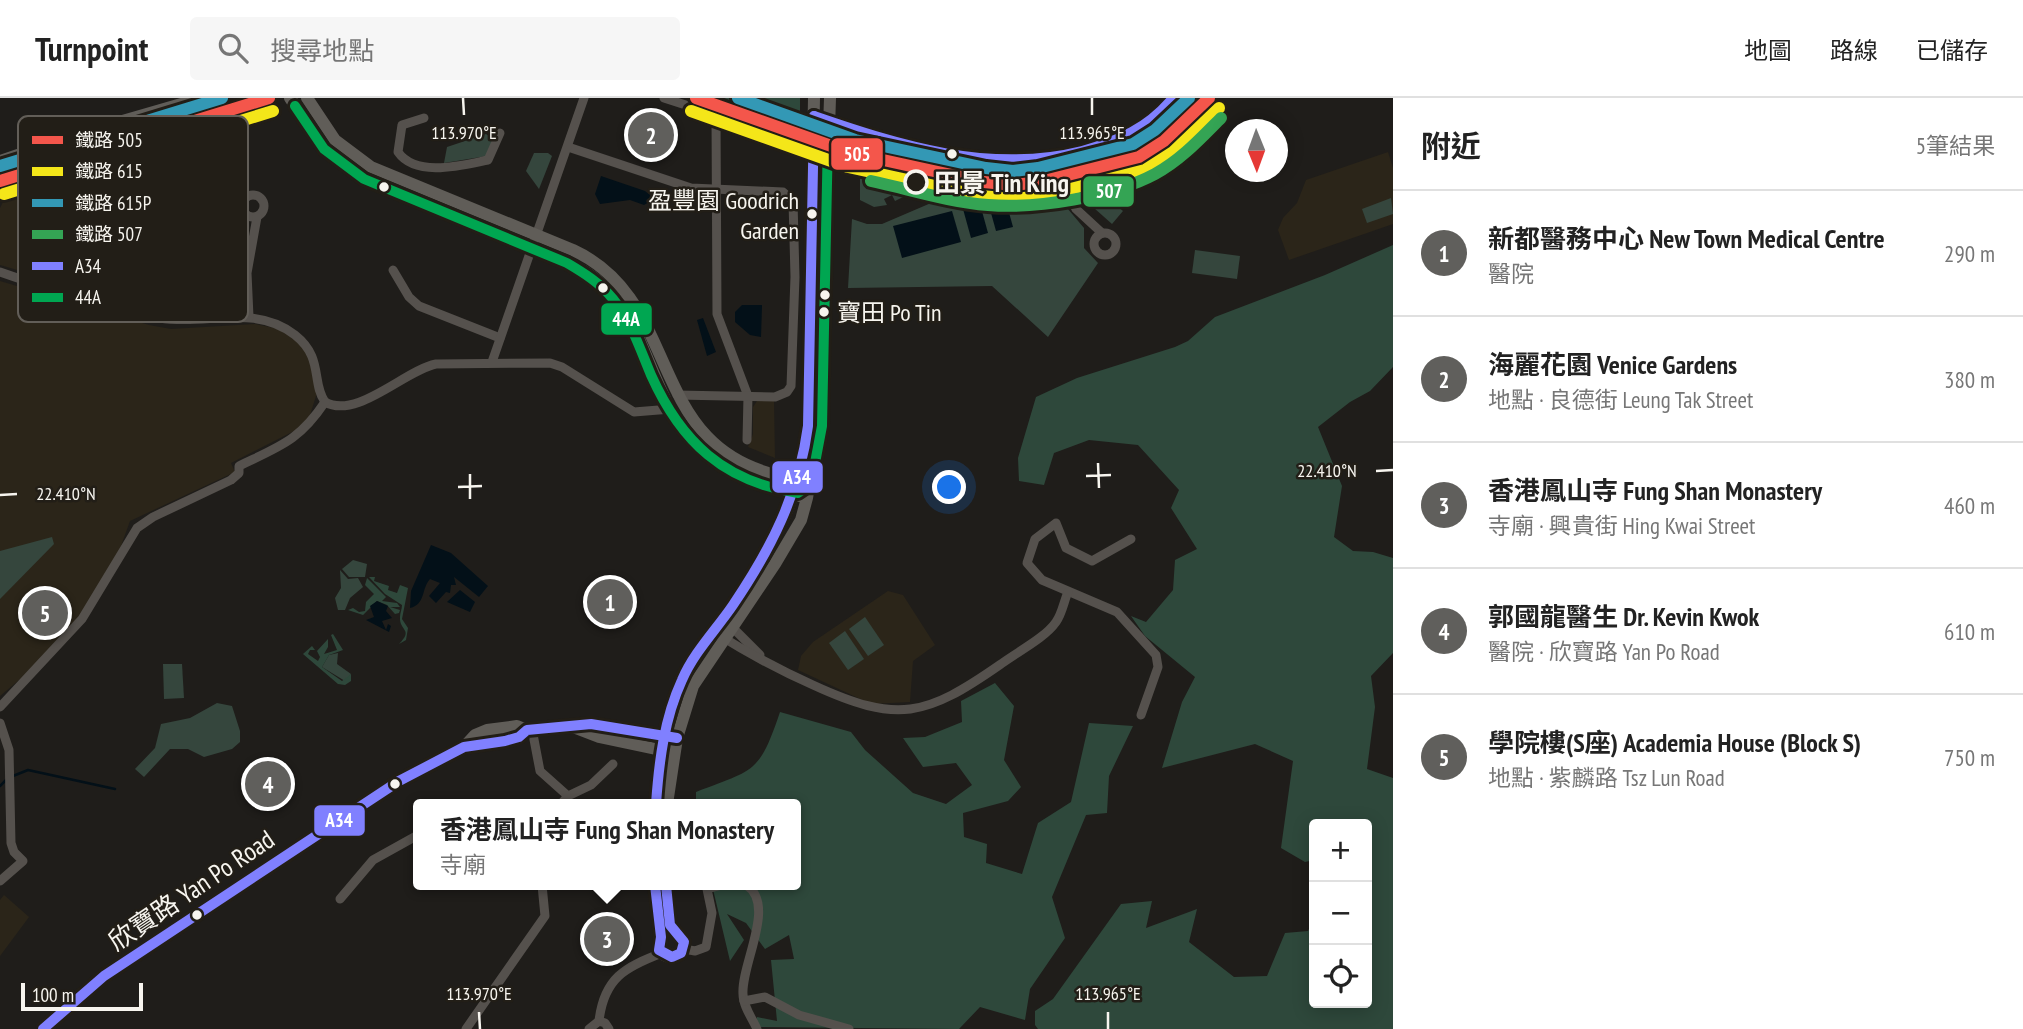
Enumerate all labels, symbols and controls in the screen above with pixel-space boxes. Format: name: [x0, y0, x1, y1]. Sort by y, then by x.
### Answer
search box: [190, 17, 680, 80]
text: Turnpoint: [35, 27, 148, 70]
icon: search: [214, 29, 252, 67]
text: 搜尋地點: [270, 34, 374, 67]
text: 地圖: [1744, 35, 1792, 66]
text: 路線: [1830, 35, 1878, 66]
text: 已儲存: [1916, 35, 1988, 66]
pin: 2: [628, 109, 674, 161]
legend: [18, 116, 248, 322]
north arrow: [1225, 119, 1288, 182]
text: 113.970°E: [431, 121, 497, 144]
text: 113.965°E: [1059, 121, 1125, 144]
text: 附近: [1421, 126, 1481, 165]
text: 鐵路 505: [75, 128, 143, 152]
text: 5筆結果: [1916, 131, 1995, 160]
line badge: 505: [830, 137, 884, 171]
text: 505: [843, 142, 871, 166]
unlabelled marker: [945, 147, 959, 161]
text: 鐵路 615: [75, 159, 143, 183]
place label: 田景 Tin King: [934, 166, 1069, 199]
marker: 田景 Tin King: [904, 170, 928, 194]
line badge: 507: [1082, 175, 1135, 208]
text: 507: [1095, 179, 1123, 203]
unlabelled marker: [377, 180, 391, 194]
place label: 盈豐園 Goodrich Garden: [648, 185, 799, 246]
text: 鐵路 615P: [75, 191, 152, 215]
marker: 盈豐園 Goodrich Garden: [805, 207, 819, 221]
text: 鐵路 507: [75, 222, 143, 246]
text: 新都醫務中心 New Town Medical Centre: [1488, 222, 1885, 255]
text: 1: [1439, 239, 1450, 268]
text: 290 m: [1944, 239, 1995, 268]
text: A34: [75, 254, 102, 278]
text: 醫院: [1488, 259, 1534, 288]
unlabelled marker: [596, 281, 610, 295]
text: 44A: [75, 285, 101, 309]
unlabelled marker: [818, 288, 832, 302]
place label: 寶田 Po Tin: [837, 297, 942, 328]
line badge: 44A: [600, 302, 653, 336]
marker: 寶田 Po Tin: [817, 305, 831, 319]
text: 44A: [612, 307, 640, 331]
text: 海麗花園 Venice Gardens: [1488, 348, 1737, 381]
text: 2: [1439, 365, 1450, 394]
text: 380 m: [1944, 365, 1995, 394]
text: 地點 · 良德街 Leung Tak Street: [1488, 385, 1753, 414]
text: 22.410°N: [1297, 459, 1357, 482]
line badge: A34: [771, 460, 824, 494]
text: A34: [782, 465, 811, 489]
your location: [932, 470, 966, 504]
text: 香港鳳山寺 Fung Shan Monastery: [1488, 474, 1822, 507]
text: 22.410°N: [36, 482, 96, 505]
text: 3: [1439, 491, 1450, 520]
text: 460 m: [1944, 491, 1995, 520]
text: 寺廟 · 興貴街 Hing Kwai Street: [1488, 511, 1755, 540]
pin: 1: [587, 576, 633, 628]
pin: 5: [22, 587, 68, 639]
text: 郭國龍醫生 Dr. Kevin Kwok: [1488, 600, 1759, 633]
text: 4: [1439, 617, 1450, 646]
text: 610 m: [1944, 617, 1995, 646]
text: 醫院 · 欣寶路 Yan Po Road: [1488, 637, 1720, 666]
text: 學院樓(S座) Academia House (Block S): [1488, 726, 1861, 759]
text: 5: [1439, 743, 1450, 772]
text: 750 m: [1944, 743, 1995, 772]
pin: 4: [245, 758, 291, 810]
text: 地點 · 紫麟路 Tsz Lun Road: [1488, 763, 1725, 792]
unlabelled marker: [388, 777, 402, 791]
popup: [413, 799, 801, 890]
line badge: A34: [313, 804, 366, 837]
text: A34: [324, 808, 353, 832]
text: 香港鳳山寺 Fung Shan Monastery: [440, 813, 774, 846]
map controls: [1309, 819, 1372, 1008]
button: +: [1309, 819, 1372, 882]
street label: 欣寶路 Yan Po Road: [102, 822, 280, 958]
text: 寺廟: [440, 850, 486, 879]
button: −: [1309, 882, 1372, 945]
unlabelled marker: [190, 908, 204, 922]
pin: 3: [584, 913, 630, 965]
button: locate: [1309, 945, 1372, 1008]
scale bar: [21, 980, 144, 1012]
text: 113.970°E: [446, 982, 512, 1005]
text: 113.965°E: [1075, 982, 1141, 1005]
text: 100 m: [32, 983, 74, 1007]

